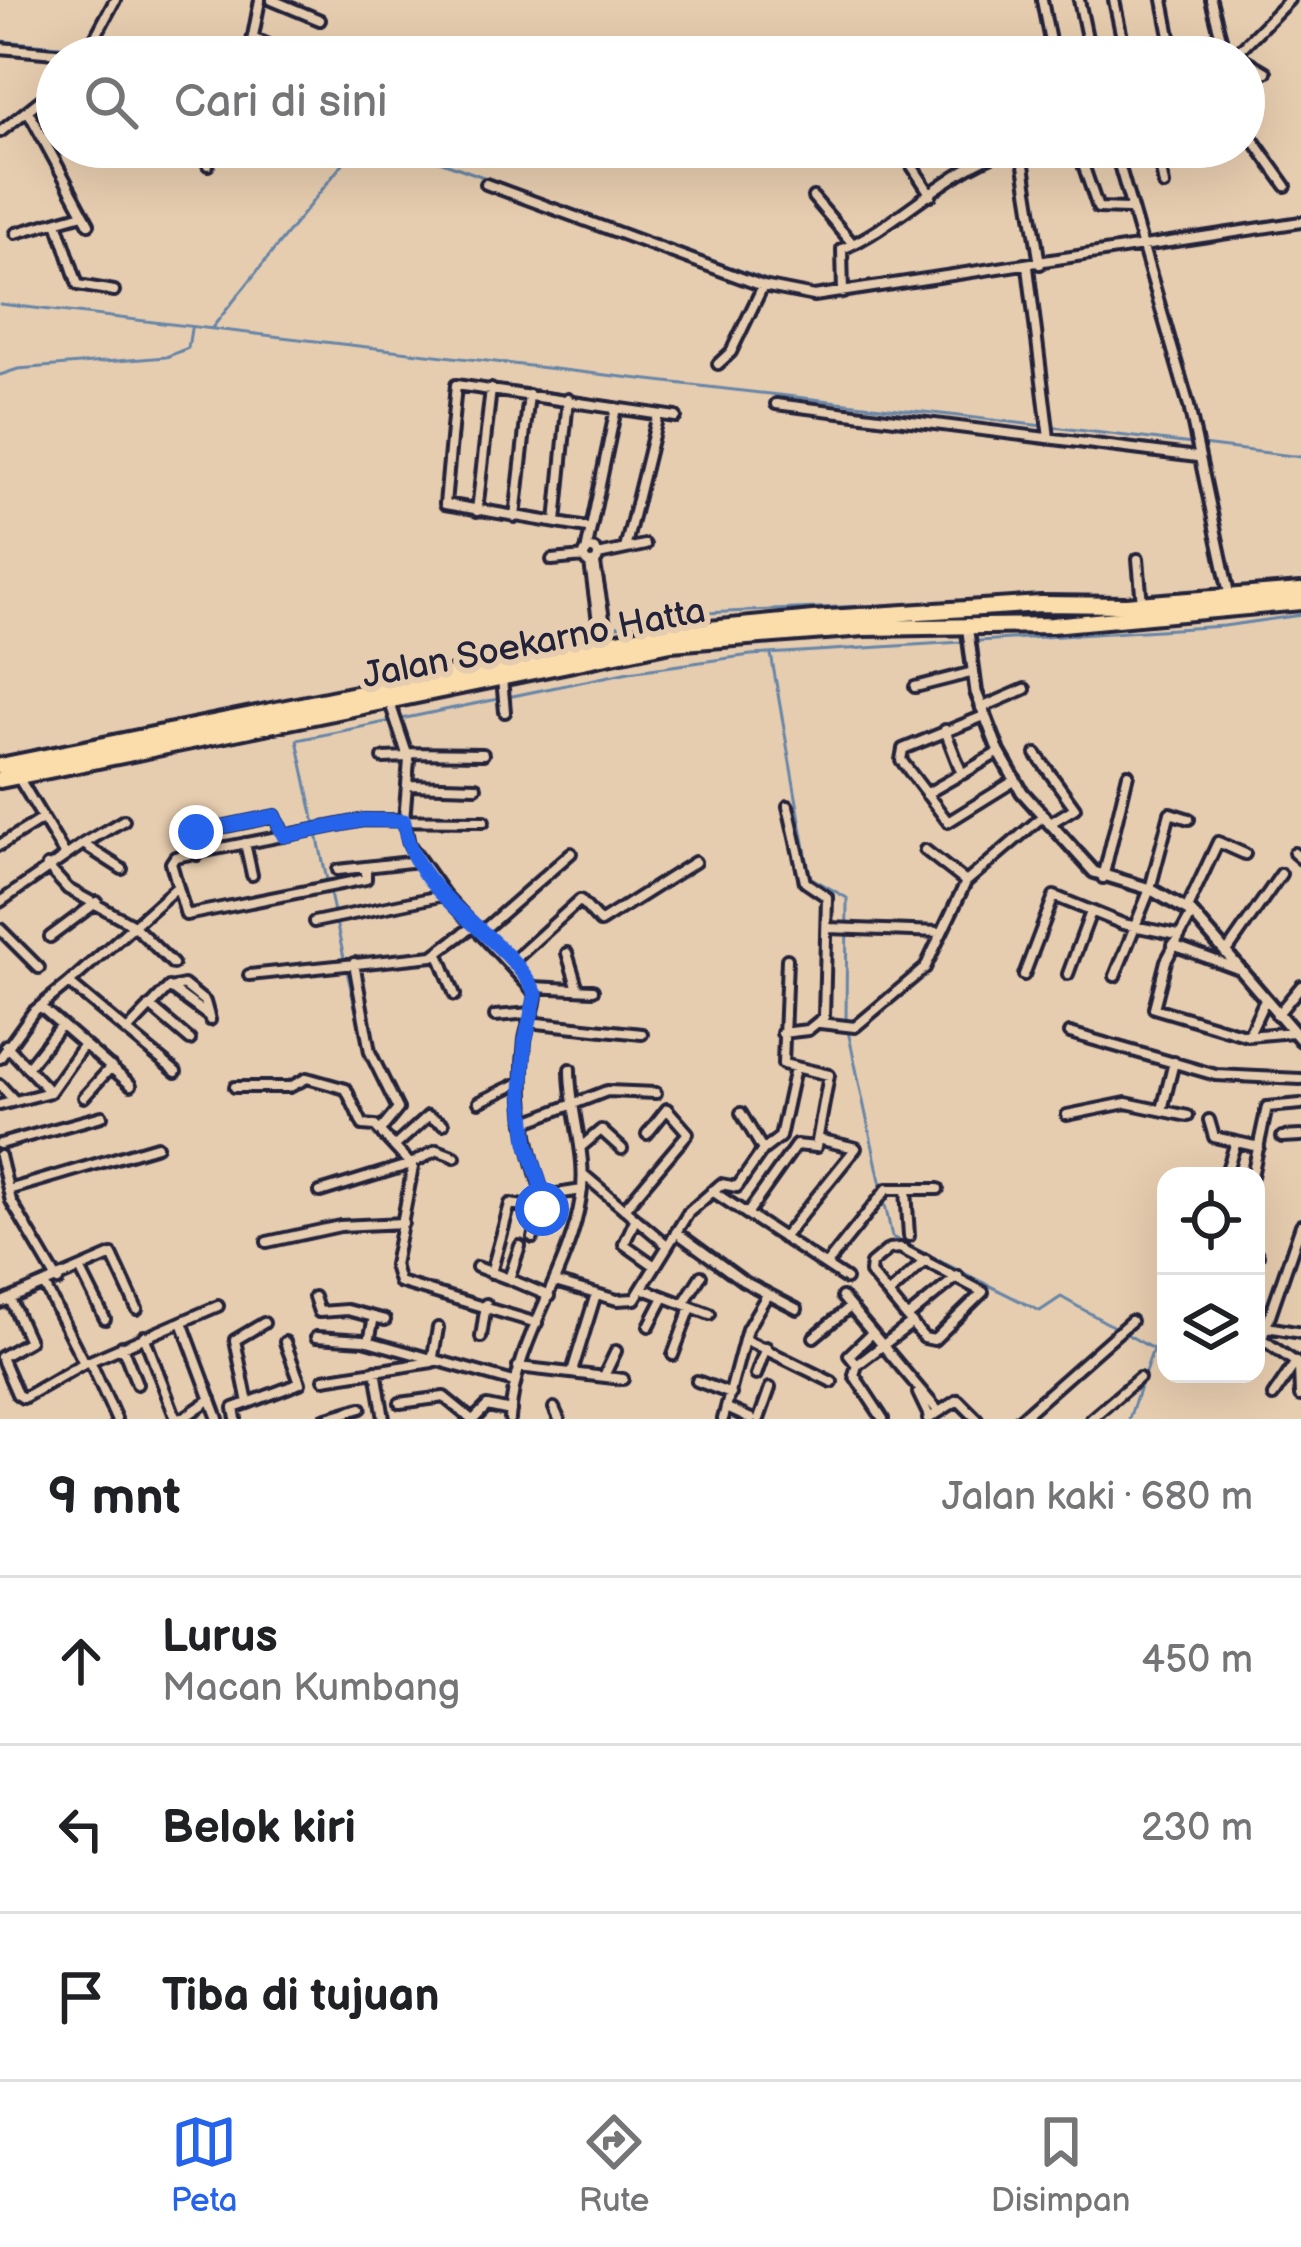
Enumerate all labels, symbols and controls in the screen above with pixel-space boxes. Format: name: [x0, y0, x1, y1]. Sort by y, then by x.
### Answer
search box: [36, 36, 1265, 168]
icon: search: [78, 69, 144, 135]
text: Cari di sini: [174, 75, 388, 130]
street label: Jalan Soekarno Hatta: [359, 590, 709, 698]
route end: [169, 805, 223, 859]
map controls: [1157, 1167, 1265, 1383]
button: locate: [1157, 1167, 1265, 1275]
route start: [515, 1182, 569, 1236]
button: layers: [1157, 1275, 1265, 1383]
text: 9 mnt: [48, 1467, 181, 1528]
text: Jalan kaki · 680 m: [942, 1474, 1253, 1521]
text: Lurus: [162, 1610, 278, 1665]
icon: ahead: [48, 1628, 114, 1694]
text: 450 m: [1141, 1637, 1253, 1684]
text: Macan Kumbang: [162, 1665, 460, 1712]
icon: left: [48, 1796, 114, 1862]
text: Belok kiri: [162, 1801, 356, 1856]
text: 230 m: [1141, 1805, 1253, 1852]
icon: arrive: [48, 1964, 114, 2030]
text: Tiba di tujuan: [162, 1969, 440, 2024]
tab: Peta: [171, 2109, 238, 2221]
tab: Rute: [579, 2109, 649, 2221]
tab: Disimpan: [991, 2109, 1130, 2221]

